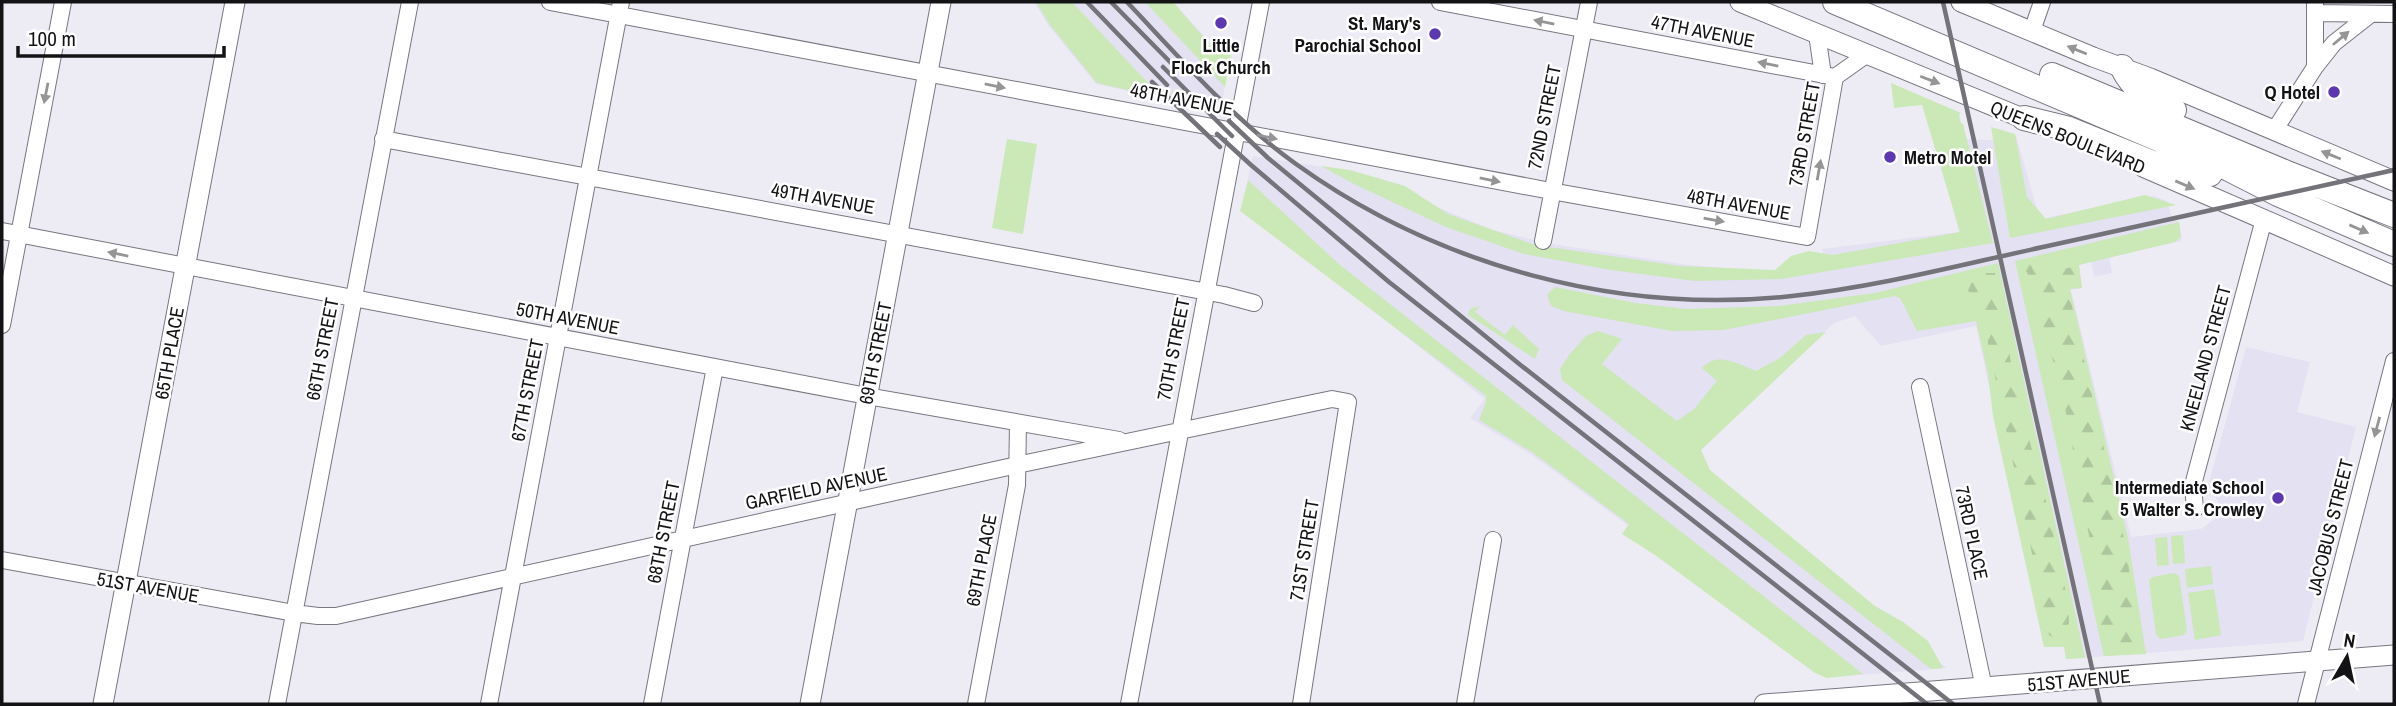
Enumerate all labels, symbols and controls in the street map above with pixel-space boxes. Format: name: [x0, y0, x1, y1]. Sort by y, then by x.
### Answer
street label: 47TH AVENUE: [1649, 8, 1757, 54]
place label: St. Mary's Parochial School: [1295, 10, 1421, 58]
scale bar: [18, 14, 224, 58]
marker: Little Flock Church: [1213, 15, 1229, 31]
one-way arrow: [1533, 16, 1555, 27]
text: 100 m: [28, 24, 76, 53]
marker: St. Mary's Parochial School: [1427, 26, 1443, 42]
one-way arrow: [2332, 31, 2349, 46]
place label: Little Flock Church: [1171, 32, 1271, 80]
one-way arrow: [2066, 44, 2087, 55]
one-way arrow: [1757, 58, 1779, 69]
street label: 72ND STREET: [1521, 62, 1567, 171]
one-way arrow: [1919, 74, 1940, 85]
street label: 48TH AVENUE: [1128, 76, 1236, 122]
street label: 73RD STREET: [1782, 79, 1826, 188]
place label: Q Hotel: [2265, 79, 2320, 105]
one-way arrow: [984, 80, 1006, 91]
one-way arrow: [40, 82, 51, 104]
marker: Q Hotel: [2326, 84, 2342, 100]
street label: QUEENS BOULEVARD: [1987, 94, 2149, 180]
one-way arrow: [1256, 132, 1278, 143]
place label: Metro Motel: [1904, 144, 1991, 170]
marker: Metro Motel: [1882, 149, 1898, 165]
one-way arrow: [2321, 149, 2341, 161]
one-way arrow: [1813, 159, 1824, 181]
one-way arrow: [1479, 174, 1501, 185]
street label: 49TH AVENUE: [769, 176, 877, 220]
one-way arrow: [2175, 180, 2196, 191]
street label: 48TH AVENUE: [1685, 182, 1793, 226]
one-way arrow: [1703, 215, 1725, 226]
one-way arrow: [2349, 223, 2369, 235]
one-way arrow: [107, 248, 129, 259]
street label: KNEELAND STREET: [2173, 282, 2237, 434]
street label: 66TH STREET: [299, 295, 345, 402]
street label: 50TH AVENUE: [514, 295, 622, 341]
street label: 70TH STREET: [1150, 295, 1196, 402]
street label: 69TH STREET: [852, 299, 898, 406]
street label: 65TH PLACE: [148, 305, 190, 401]
street label: 67TH STREET: [504, 336, 550, 443]
one-way arrow: [2371, 416, 2382, 438]
street label: JACOBUS STREET: [2301, 456, 2360, 598]
street label: GARFIELD AVENUE: [743, 460, 889, 516]
place label: Intermediate School 5 Walter S. Crowley: [2115, 474, 2264, 522]
street label: 68TH STREET: [640, 478, 686, 585]
street label: 73RD PLACE: [1949, 484, 1995, 582]
marker: Intermediate School 5 Walter S. Crowley: [2270, 490, 2286, 506]
street label: 71ST STREET: [1283, 497, 1325, 603]
street label: 69TH PLACE: [959, 512, 1003, 608]
street label: 51ST AVENUE: [95, 565, 201, 609]
north arrow: [2312, 622, 2382, 692]
text: N: [2342, 626, 2357, 654]
street label: 51ST AVENUE: [2026, 663, 2132, 697]

